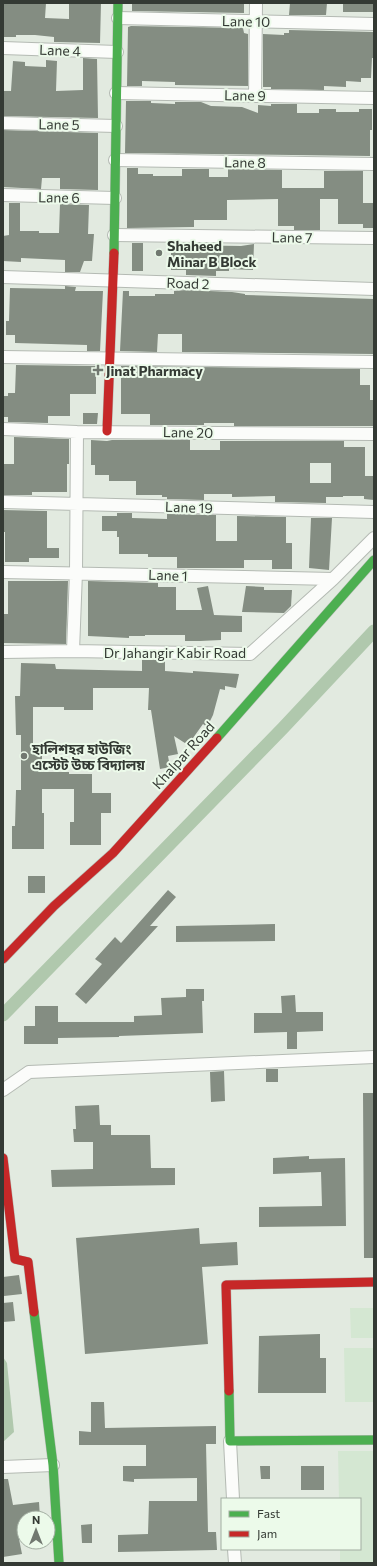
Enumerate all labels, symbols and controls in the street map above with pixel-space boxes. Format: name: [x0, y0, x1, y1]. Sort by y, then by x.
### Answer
street label: Lane 10: [222, 12, 270, 30]
street label: Lane 4: [39, 41, 82, 59]
street label: Lane 9: [224, 86, 266, 104]
street label: Lane 5: [38, 115, 80, 133]
street label: Lane 8: [224, 153, 266, 171]
street label: Lane 6: [38, 188, 80, 206]
street label: Lane 7: [271, 228, 313, 246]
place label: Shaheed Minar B Block: [167, 237, 257, 270]
marker: Shaheed Minar B Block: [154, 248, 164, 258]
street label: Road 2: [166, 274, 210, 292]
place label: Jinat Pharmacy: [106, 362, 203, 379]
marker: Jinat Pharmacy: [93, 365, 103, 375]
street label: Lane 20: [163, 423, 213, 441]
street label: Lane 19: [165, 498, 213, 516]
street label: Lane 1: [148, 566, 188, 584]
street label: Dr Jahangir Kabir Road: [104, 644, 246, 661]
street label: Khalpar Road: [148, 718, 218, 792]
place label: হালিশহর হাউজিং এস্টেট উচ্চ বিদ্যালয়: [31, 740, 145, 773]
marker: হালিশহর হাউজিং এস্টেট উচ্চ বিদ্যালয়: [19, 751, 29, 761]
legend: [221, 1498, 361, 1550]
text: Fast: [257, 1506, 280, 1520]
north arrow: [16, 1510, 56, 1550]
text: N: [32, 1513, 40, 1526]
text: Jam: [257, 1526, 277, 1541]

